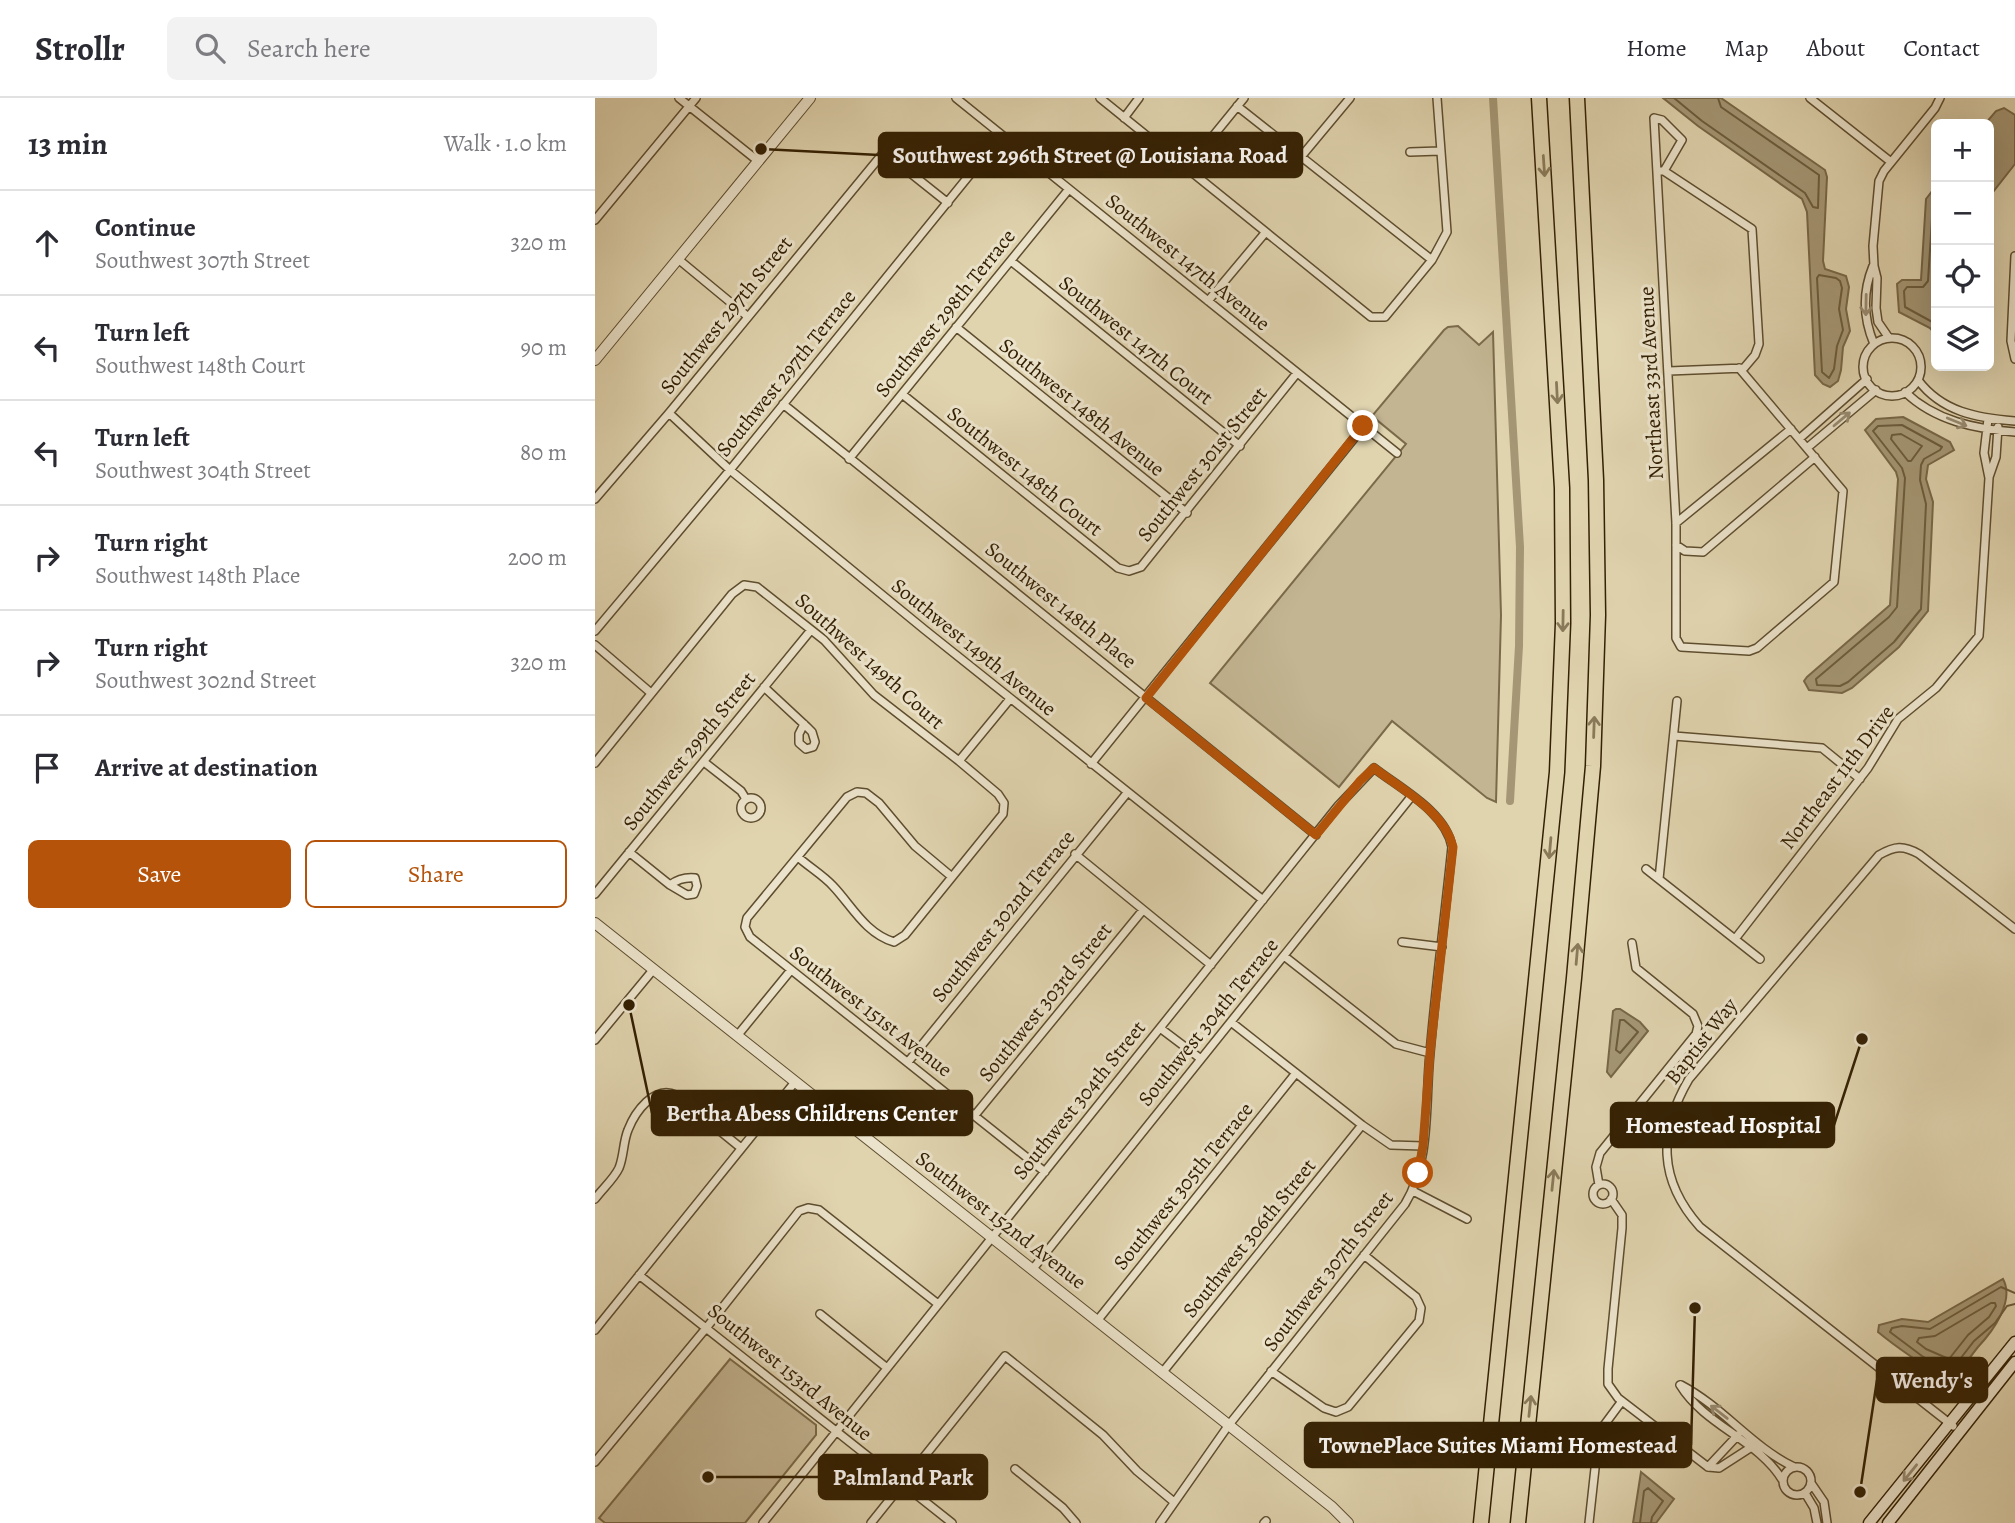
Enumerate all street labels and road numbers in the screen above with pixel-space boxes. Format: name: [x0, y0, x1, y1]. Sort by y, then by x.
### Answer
street label: Southwest 147th Avenue: [1100, 187, 1276, 337]
street label: Southwest 298th Terrace: [868, 223, 1022, 403]
street label: Southwest 297th Street: [653, 230, 799, 400]
street label: Southwest 147th Court: [1053, 269, 1219, 411]
street label: Southwest 297th Terrace: [710, 284, 862, 462]
street label: Northeast 33rd Avenue: [1632, 286, 1670, 480]
street label: Southwest 148th Avenue: [993, 331, 1171, 483]
street label: Southwest 301st Street: [1131, 381, 1273, 547]
street label: Southwest 148th Court: [941, 400, 1109, 542]
street label: Southwest 148th Place: [979, 535, 1143, 675]
street label: Southwest 149th Avenue: [886, 572, 1062, 722]
street label: Southwest 149th Court: [789, 586, 951, 736]
street label: Southwest 299th Street: [616, 666, 762, 836]
street label: Northeast 11th Drive: [1774, 699, 1900, 855]
street label: Southwest 302nd Terrace: [925, 824, 1081, 1008]
street label: Southwest 303rd Street: [972, 916, 1118, 1087]
street label: Southwest 304th Terrace: [1131, 932, 1285, 1112]
street label: Southwest 151st Avenue: [784, 939, 958, 1083]
street label: Baptist Way: [1658, 992, 1744, 1090]
street label: Southwest 304th Street: [1006, 1015, 1152, 1185]
street label: Southwest 305th Terrace: [1107, 1096, 1259, 1276]
street label: Southwest 152nd Avenue: [910, 1145, 1092, 1295]
street label: Southwest 306th Street: [1176, 1152, 1322, 1323]
street label: Southwest 307th Street: [1257, 1185, 1400, 1357]
street label: Southwest 153rd Avenue: [702, 1297, 878, 1447]

